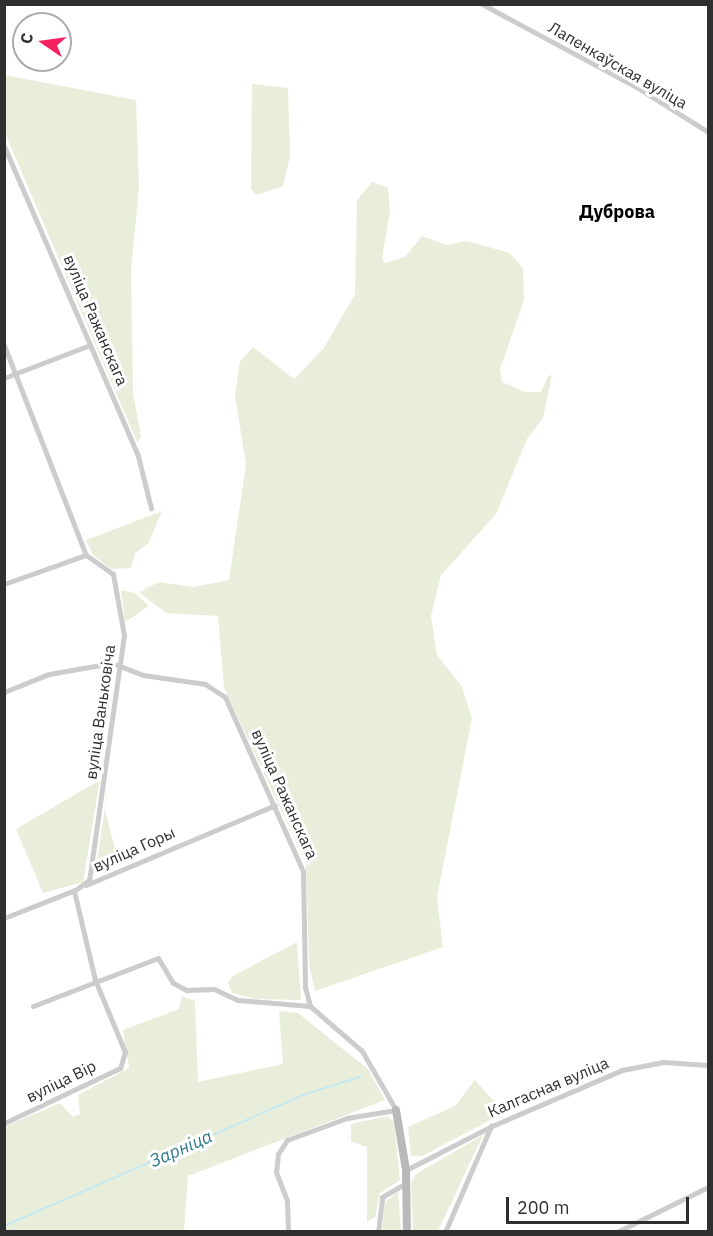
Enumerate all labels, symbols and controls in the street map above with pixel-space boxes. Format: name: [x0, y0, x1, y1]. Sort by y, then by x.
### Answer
north arrow: [12, 12, 72, 72]
street label: Лапенкаўская вуліца: [545, 17, 691, 113]
text: С: [15, 31, 37, 46]
district label: Дуброва: [579, 201, 655, 223]
street label: вуліца Ражанскага: [60, 252, 132, 388]
street label: вуліца Ваньковіча: [81, 643, 119, 781]
street label: вуліца Ражанскага: [248, 726, 322, 862]
street label: вуліца Горы: [90, 822, 178, 876]
street label: Калгасная вуліца: [485, 1053, 611, 1121]
street label: вуліца Вір: [23, 1056, 99, 1106]
water label: Зарніца: [146, 1126, 216, 1172]
scale bar: [509, 1185, 692, 1223]
text: 200 m: [517, 1196, 569, 1219]

